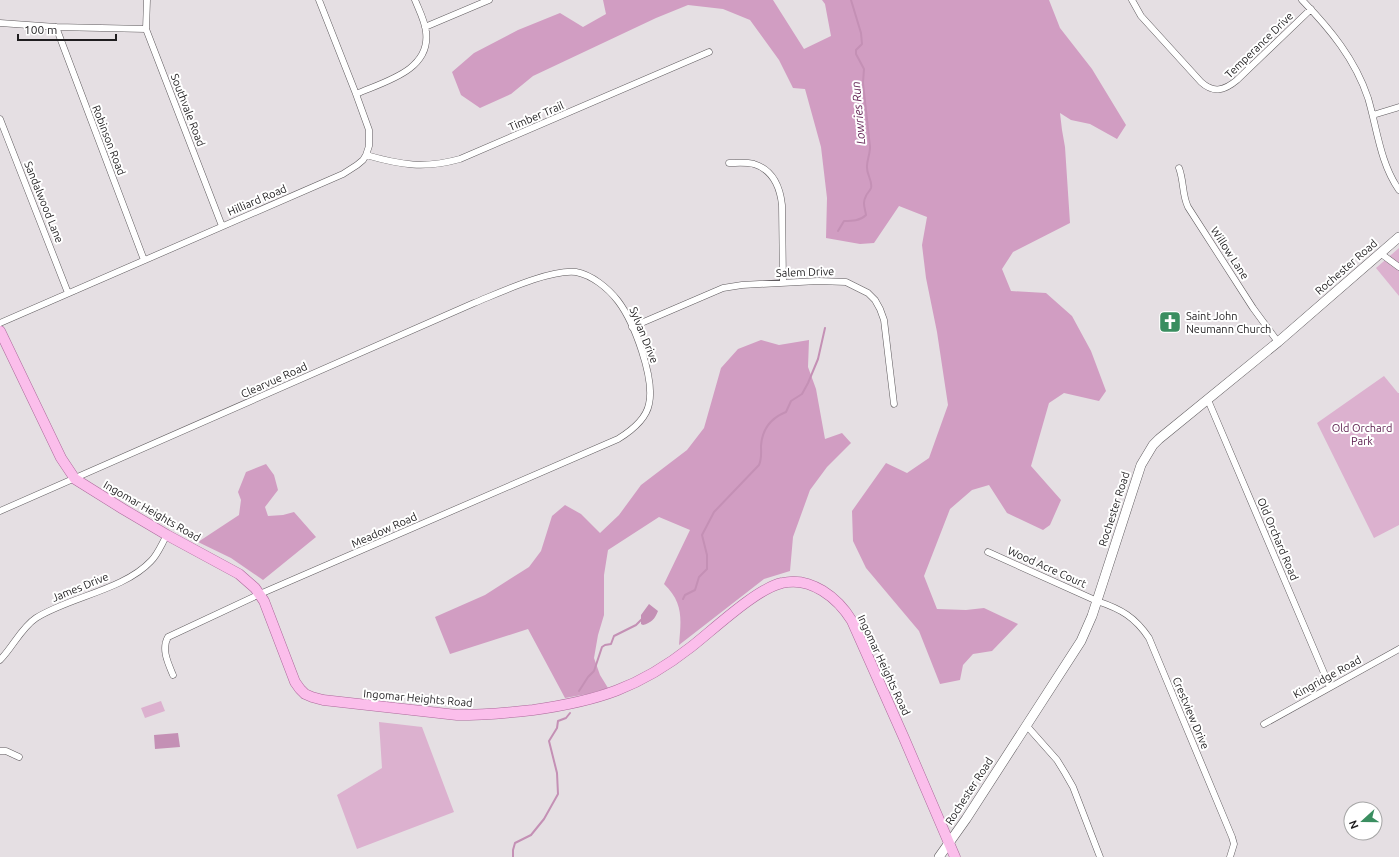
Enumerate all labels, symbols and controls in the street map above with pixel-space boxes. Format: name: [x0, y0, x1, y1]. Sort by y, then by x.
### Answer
street label: Temperance Drive: [1223, 10, 1295, 80]
scale bar: [18, 16, 116, 42]
text: 100 m: [24, 23, 57, 36]
street label: Southvale Road: [169, 72, 207, 148]
water label: Lowries Run: [849, 81, 867, 145]
street label: Timber Trail: [507, 99, 566, 133]
street label: Robinson Road: [90, 103, 128, 177]
street label: Sandalwood Lane: [22, 160, 66, 244]
street label: Hilliard Road: [226, 182, 288, 218]
street label: Willow Lane: [1209, 225, 1251, 281]
street label: Rochester Road: [1313, 237, 1379, 297]
street label: Salem Drive: [776, 265, 834, 279]
street label: Sylvan Drive: [627, 305, 661, 365]
church icon: Saint John Neumann Church: [1157, 309, 1183, 335]
place label: Saint John Neumann Church: [1186, 310, 1271, 335]
street label: Clearvue Road: [239, 360, 309, 400]
park label: Old Orchard Park: [1332, 422, 1392, 447]
street label: Rochester Road: [1096, 470, 1132, 548]
street label: Ingomar Heights Road: [102, 478, 202, 544]
street label: Old Orchard Road: [1255, 496, 1301, 582]
street label: Meadow Road: [349, 510, 419, 550]
street label: Wood Acre Court: [1006, 544, 1089, 590]
street label: James Drive: [50, 570, 110, 604]
street label: Ingomar Heights Road: [855, 613, 913, 717]
street label: Kingridge Road: [1291, 653, 1363, 701]
street label: Crestview Drive: [1170, 675, 1212, 751]
street label: Ingomar Heights Road: [363, 687, 473, 709]
street label: Rochester Road: [943, 755, 995, 827]
north arrow: [1343, 801, 1383, 841]
text: N: [1347, 819, 1361, 831]

